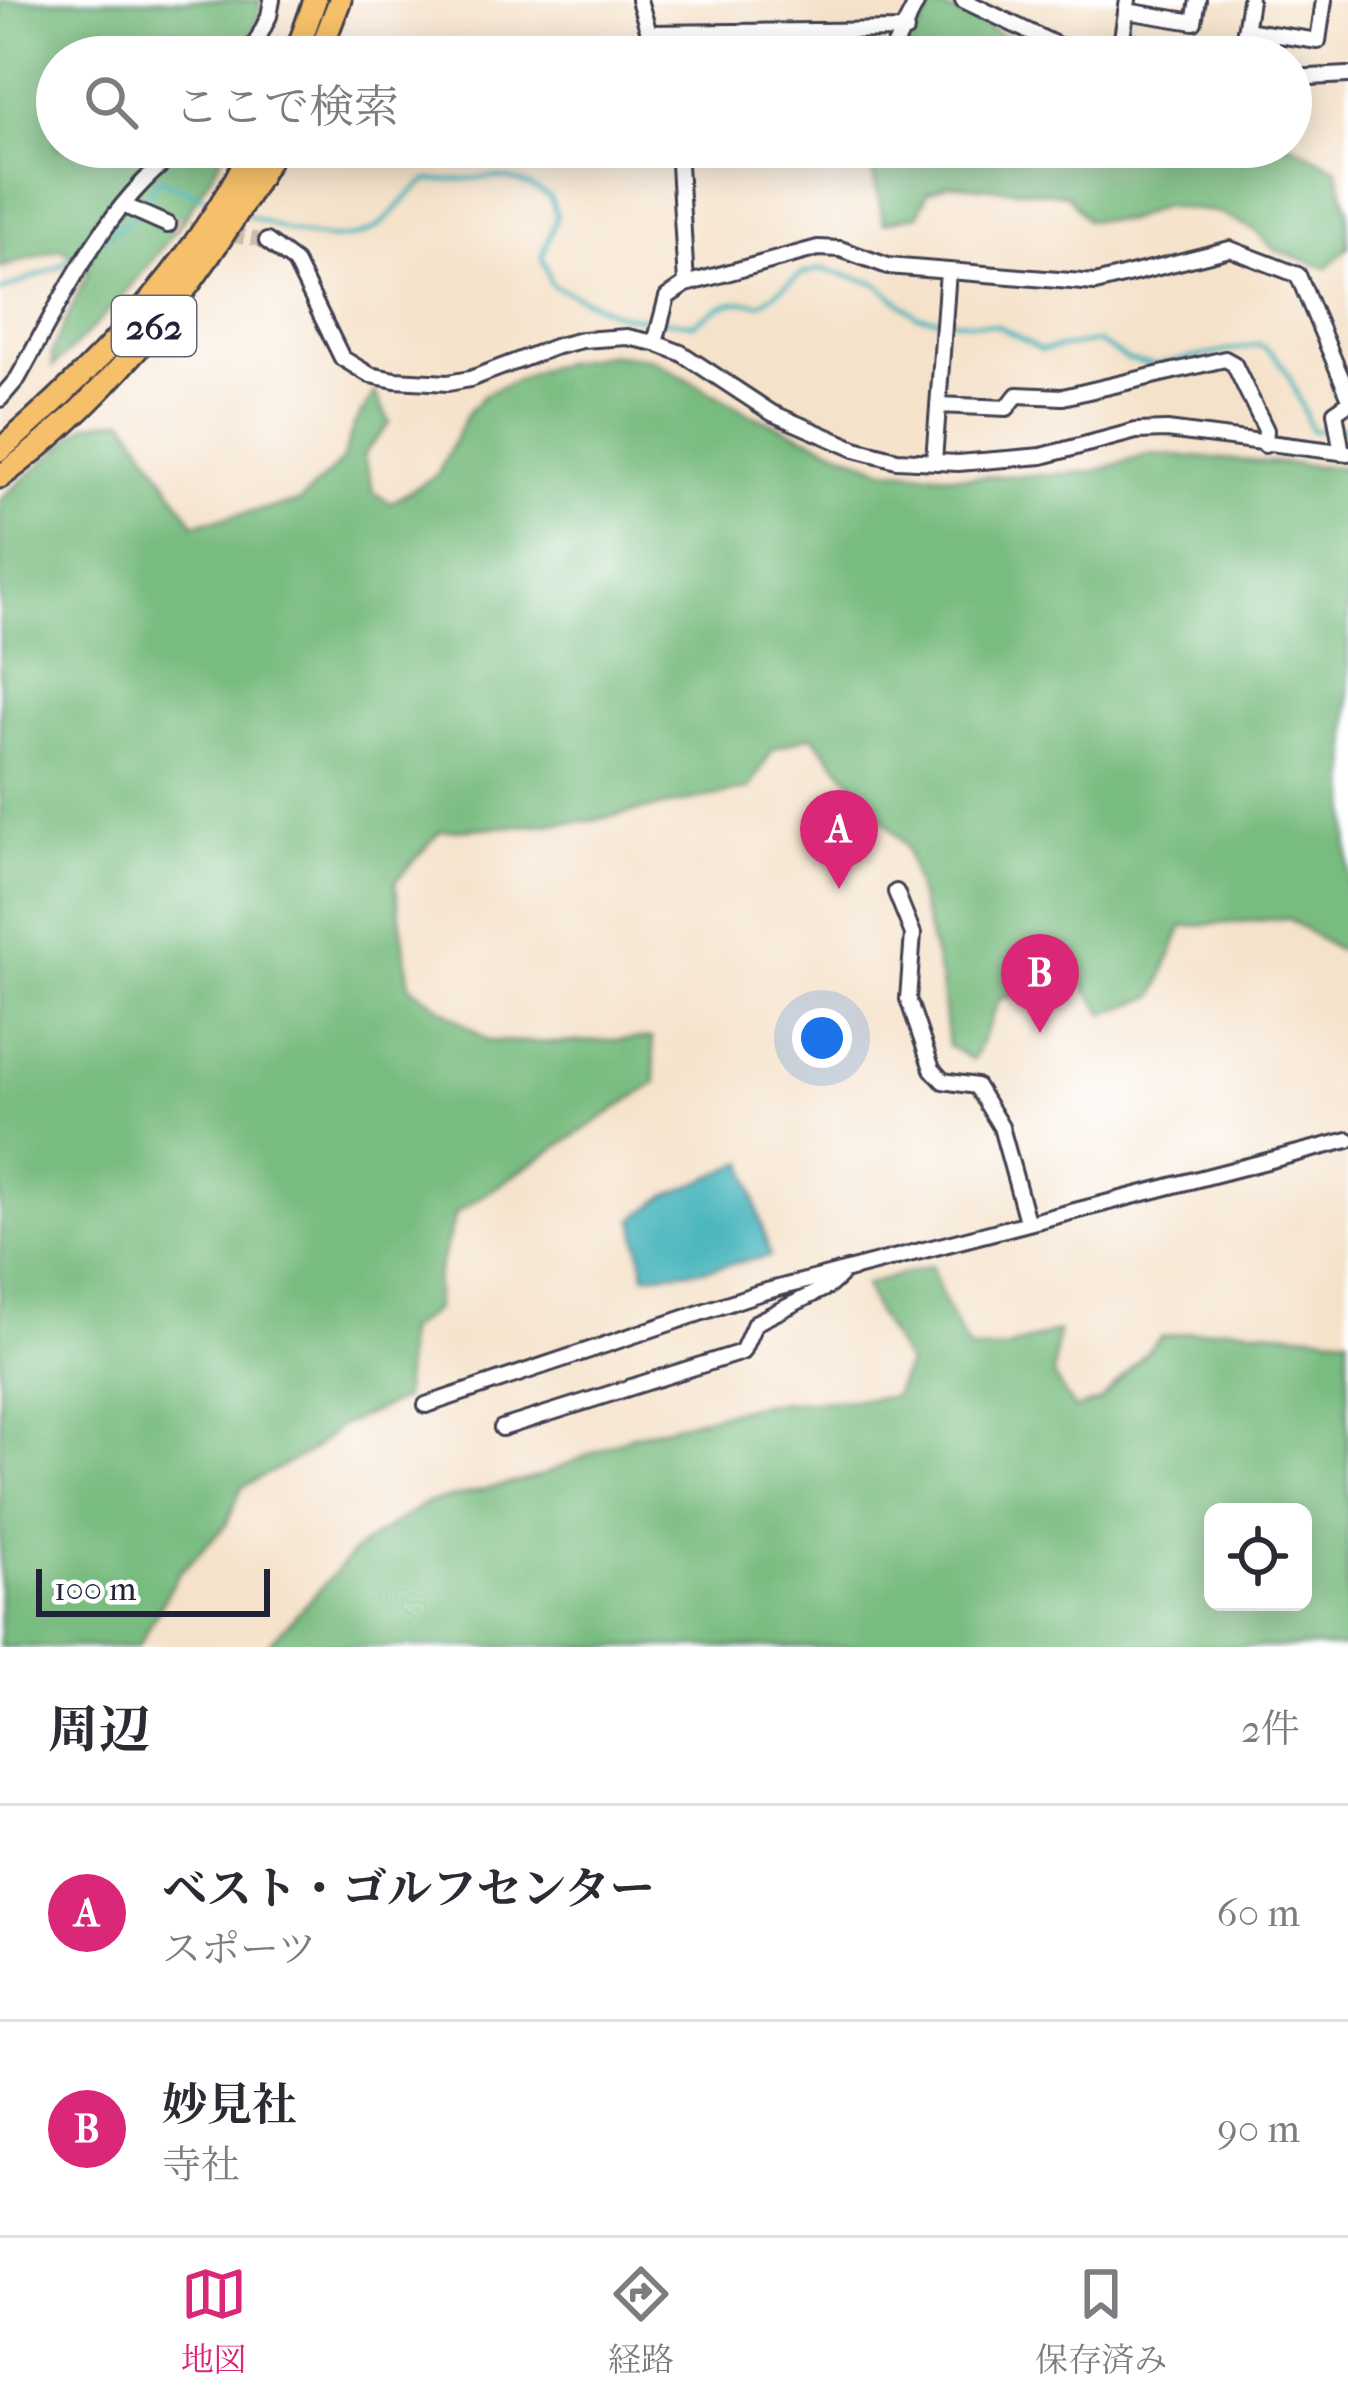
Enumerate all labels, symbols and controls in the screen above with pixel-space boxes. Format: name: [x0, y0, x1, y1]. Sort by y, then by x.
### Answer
search box: [36, 36, 1312, 168]
icon: search: [78, 69, 144, 135]
text: ここで検索: [174, 81, 399, 134]
road number: 262: [112, 296, 196, 356]
pin: A: [800, 790, 878, 889]
pin: B: [1001, 934, 1079, 1033]
your location: [792, 1008, 852, 1068]
map controls: [1204, 1503, 1312, 1611]
button: locate: [1204, 1503, 1312, 1611]
scale bar: [36, 1563, 270, 1616]
text: 100 m: [54, 1570, 137, 1609]
text: 周辺: [48, 1700, 150, 1760]
text: 2件: [1241, 1706, 1300, 1752]
text: ベスト・ゴルフセンター: [162, 1863, 655, 1916]
text: A: [74, 1890, 100, 1936]
text: 60 m: [1217, 1890, 1300, 1936]
text: スポーツ: [162, 1926, 316, 1972]
text: 妙見社: [162, 2079, 297, 2132]
text: B: [74, 2106, 100, 2152]
text: 90 m: [1217, 2106, 1300, 2152]
text: 寺社: [162, 2142, 240, 2188]
tab: 地図: [181, 2261, 247, 2380]
tab: 経路: [608, 2261, 674, 2380]
tab: 保存済み: [1035, 2261, 1167, 2380]

